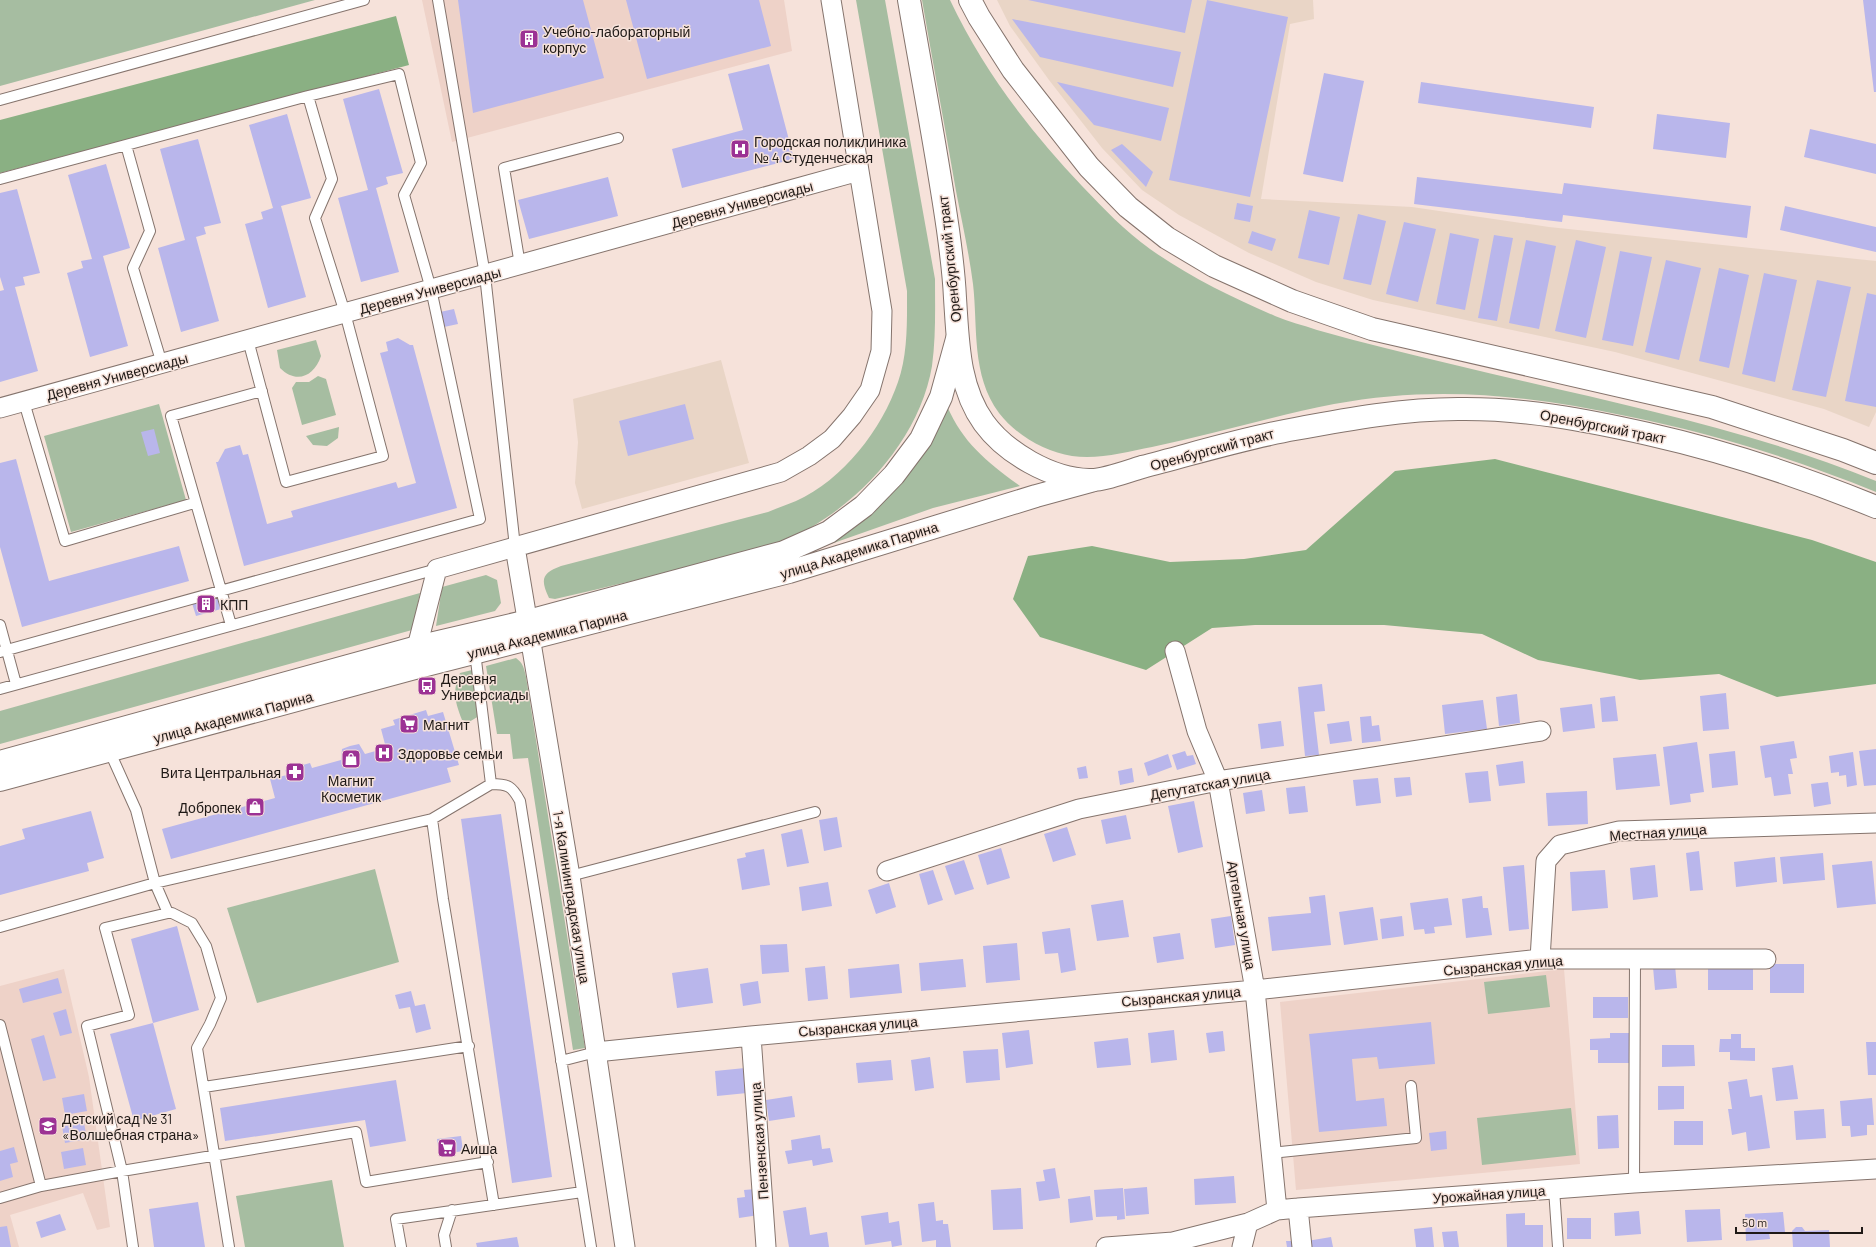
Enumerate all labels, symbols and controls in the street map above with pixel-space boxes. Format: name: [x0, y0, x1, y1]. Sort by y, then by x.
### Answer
place label: Учебно-лабораторный корпус: [543, 23, 690, 56]
building icon: Учебно-лабораторный корпус: [518, 28, 540, 50]
place label: Городская поликлиника № 4 Студенческая: [754, 133, 907, 166]
hospital icon: Городская поликлиника № 4 Студенческая: [729, 138, 751, 160]
street label: Деревня Универсиады: [669, 177, 815, 231]
street label: Оренбургский тракт: [934, 194, 964, 323]
street label: Деревня Универсиады: [357, 263, 503, 317]
street label: Деревня Универсиады: [44, 349, 190, 403]
street label: Оренбургский тракт: [1539, 405, 1668, 447]
street label: Оренбургский тракт: [1148, 424, 1276, 474]
street label: улица Академика Парина: [778, 518, 940, 582]
building icon: КПП: [195, 593, 217, 615]
place label: КПП: [220, 596, 248, 613]
street label: улица Академика Парина: [465, 606, 629, 662]
place label: Деревня Универсиады: [441, 670, 529, 703]
bus stop icon: Деревня Универсиады: [416, 675, 438, 697]
street label: улица Академика Парина: [151, 687, 315, 746]
supermarket icon: Магнит: [398, 713, 420, 735]
place label: Магнит: [423, 716, 470, 733]
hospital icon: Здоровье семьи: [373, 742, 395, 764]
place label: Здоровье семьи: [398, 745, 503, 762]
shop icon: Магнит Косметик: [340, 748, 362, 770]
pharmacy icon: Вита Центральная: [284, 761, 306, 783]
place label: Вита Центральная: [161, 764, 281, 781]
street label: Депутатская улица: [1148, 765, 1272, 803]
place label: Магнит Косметик: [321, 772, 382, 805]
shop icon: Добропек: [244, 796, 266, 818]
place label: Добропек: [178, 799, 242, 816]
street label: 1-я Калининградская улица: [550, 809, 594, 985]
street label: Местная улица: [1609, 820, 1707, 844]
street label: Артельная улица: [1224, 859, 1260, 971]
street label: Сызранская улица: [1442, 951, 1564, 979]
street label: Сызранская улица: [1120, 982, 1242, 1010]
street label: Сызранская улица: [797, 1012, 919, 1040]
street label: Пензенская улица: [746, 1082, 772, 1200]
place label: Детский сад № 31 «Волшебная страна»: [62, 1110, 199, 1143]
school or university icon: Детский сад № 31 «Волшебная страна»: [37, 1115, 59, 1137]
supermarket icon: Аиша: [436, 1137, 458, 1159]
place label: Аиша: [461, 1140, 497, 1157]
street label: Урожайная улица: [1432, 1182, 1546, 1206]
scale bar: [1736, 1209, 1862, 1235]
text: 50 m: [1742, 1215, 1767, 1229]

